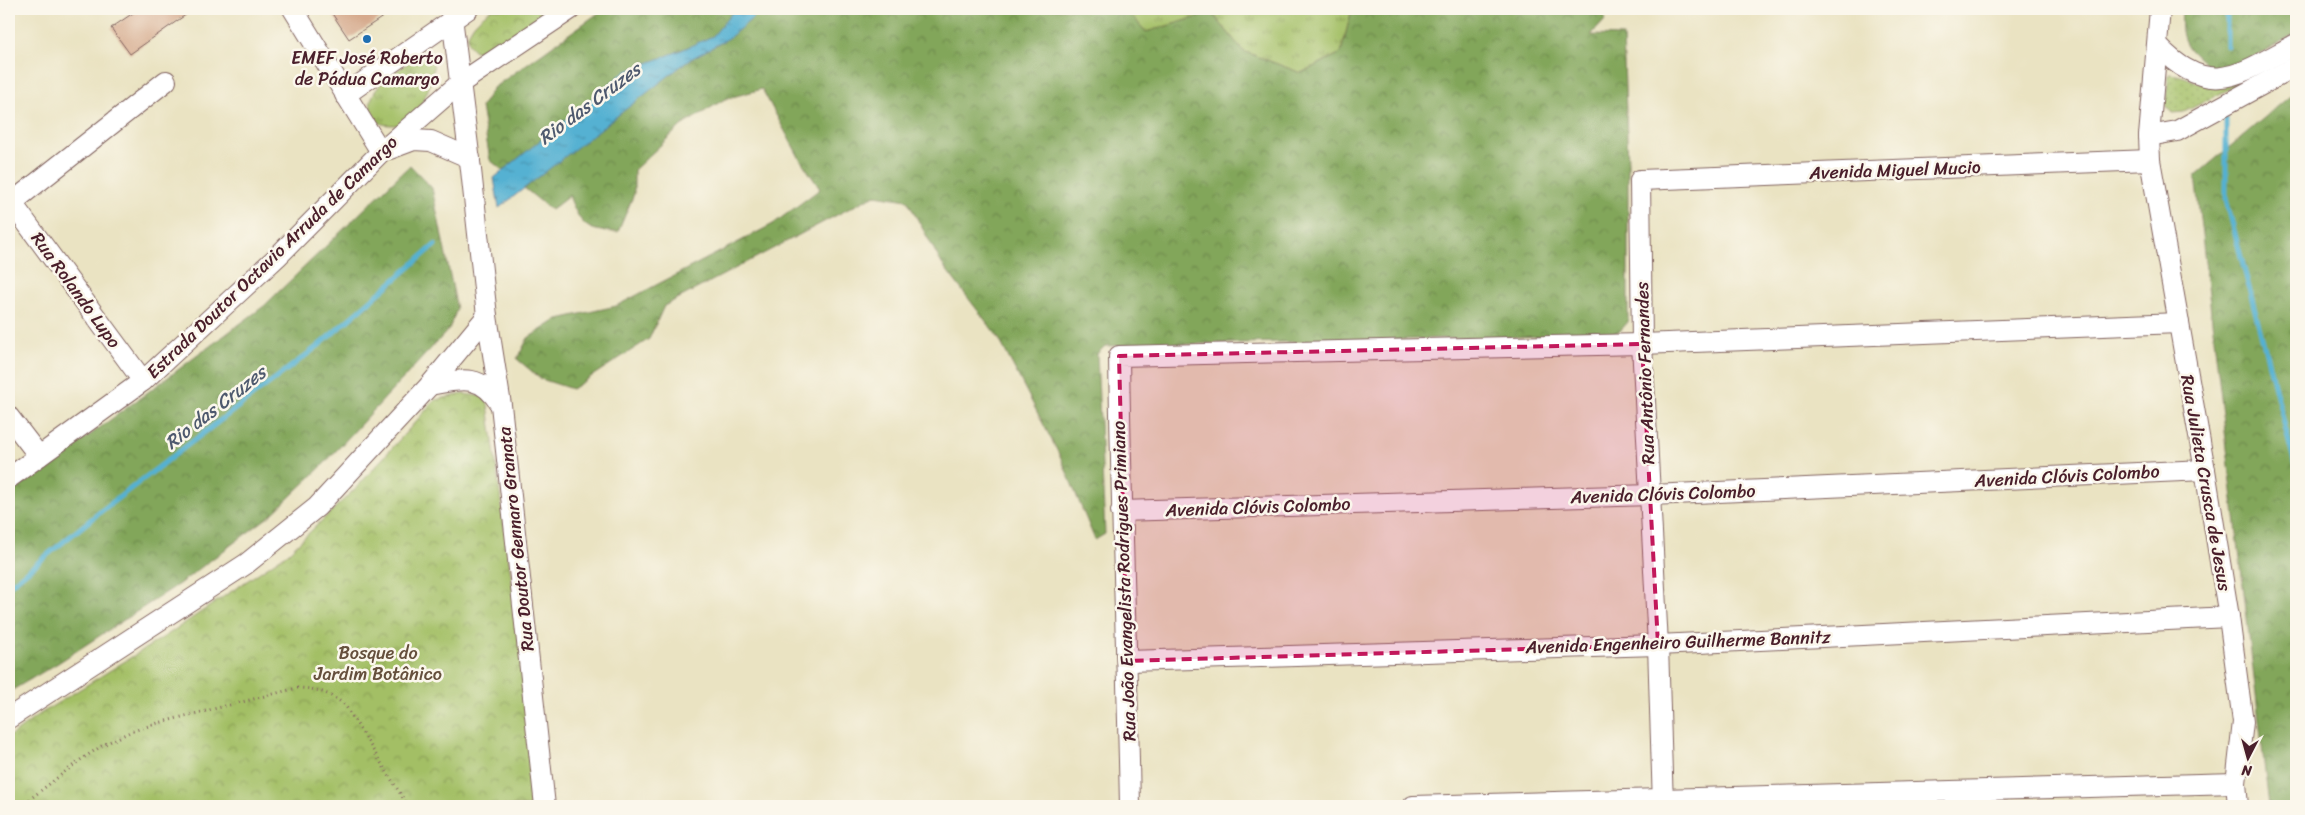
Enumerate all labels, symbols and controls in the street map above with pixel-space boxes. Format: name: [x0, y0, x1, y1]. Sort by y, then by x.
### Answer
marker: EMEF José Roberto de Pádua Camargo: [361, 33, 373, 45]
place label: EMEF José Roberto de Pádua Camargo: [291, 42, 443, 95]
water label: Rio das Cruzes: [531, 52, 650, 153]
street label: Estrada Doutor Octavio Arruda de Camargo: [138, 127, 406, 387]
street label: Avenida Miguel Mucio: [1808, 151, 1981, 189]
street label: Rua Rolando Lupo: [23, 225, 129, 355]
street label: Rua Antônio Fernandes: [1626, 280, 1664, 465]
water label: Rio das Cruzes: [157, 355, 275, 458]
street label: Rua Julieta Crusca de Jesus: [2171, 372, 2241, 594]
street label: Rua João Evangelista Rodrigues Primiano: [1102, 420, 1146, 742]
street label: Rua Doutor Gennaro Granata: [488, 424, 544, 653]
street label: Avenida Clóvis Colombo: [1973, 455, 2160, 497]
street label: Avenida Clóvis Colombo: [1569, 475, 1756, 513]
street label: Avenida Clóvis Colombo: [1164, 488, 1351, 526]
street label: Avenida Engenheiro Guilherme Bannitz: [1524, 621, 1832, 663]
park label: Bosque do Jardim Botânico: [313, 637, 442, 690]
north arrow: [2222, 732, 2272, 782]
text: N: [2240, 757, 2254, 783]

